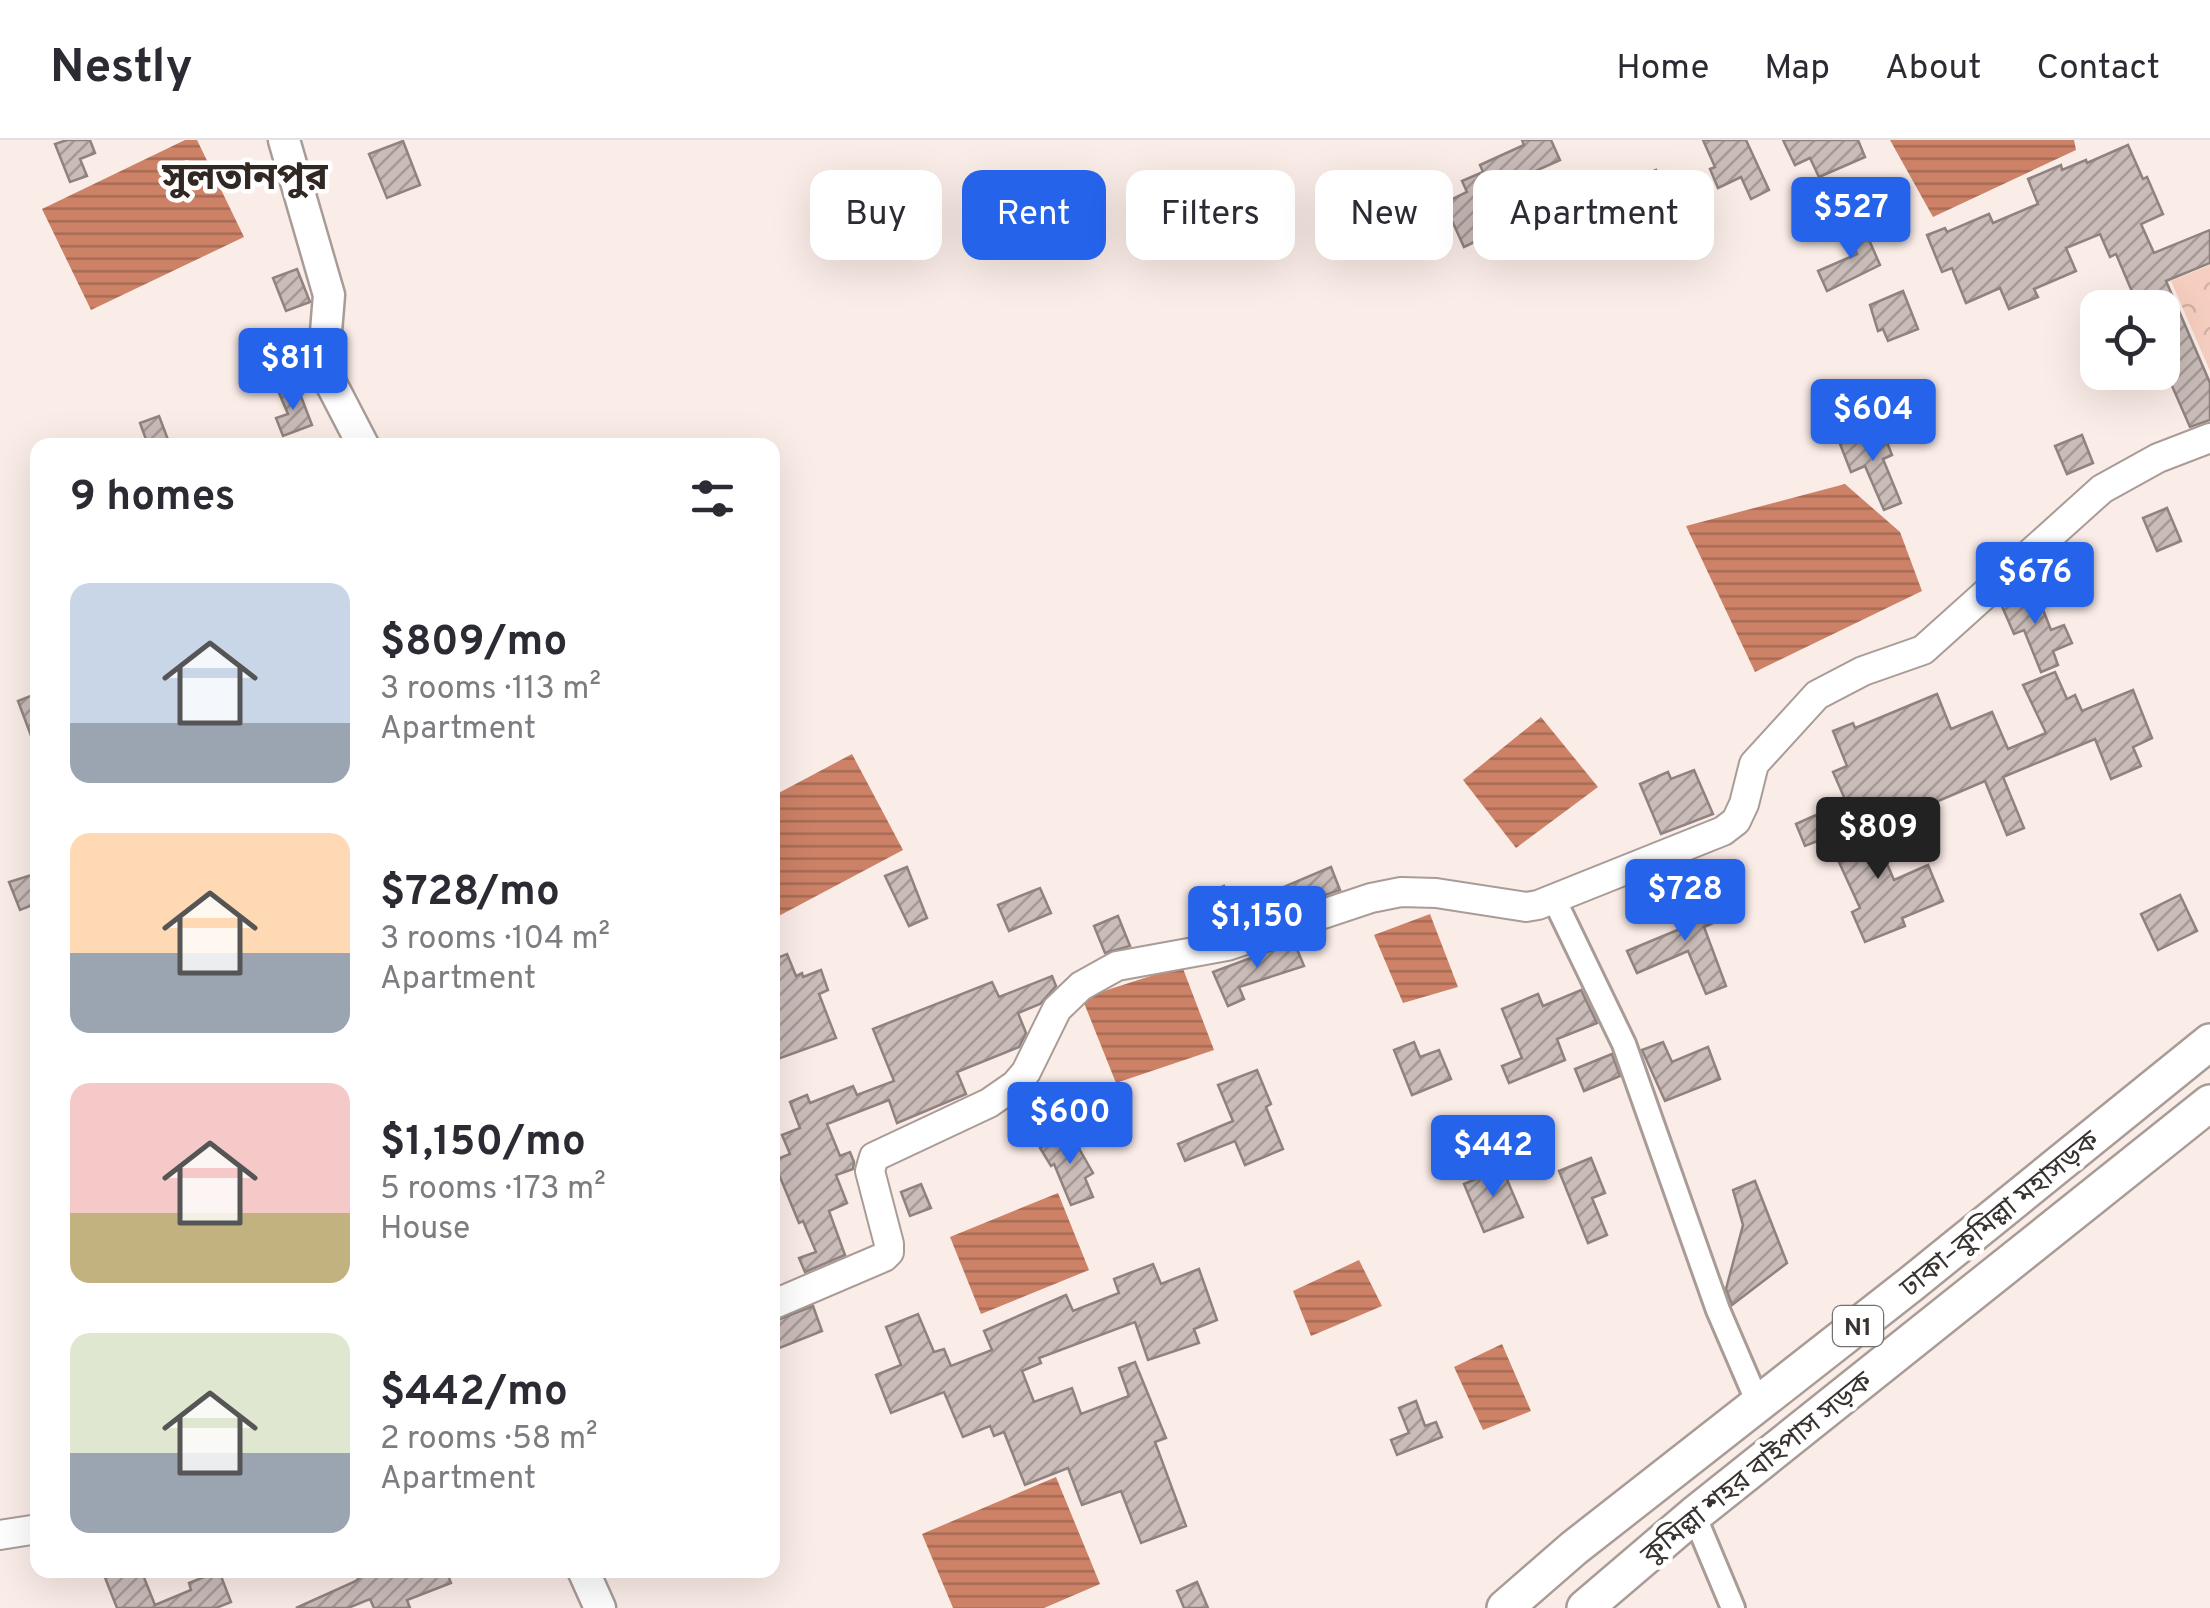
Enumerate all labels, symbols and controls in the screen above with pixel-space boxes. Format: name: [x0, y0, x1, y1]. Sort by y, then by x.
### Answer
text: Nestly: [50, 39, 193, 99]
text: Home: [1616, 47, 1709, 91]
text: Map: [1764, 47, 1830, 91]
text: About: [1885, 47, 1981, 91]
text: Contact: [2036, 47, 2160, 91]
district label: সুলতানপুর: [161, 155, 329, 204]
chip: Buy: [810, 170, 942, 260]
chip: Rent: [962, 170, 1106, 260]
chip: Filters: [1126, 170, 1295, 260]
chip: New: [1315, 170, 1453, 260]
chip: Apartment: [1473, 170, 1714, 260]
pin: $527: [1792, 177, 1910, 262]
text: $527: [1813, 189, 1889, 229]
map controls: [2080, 290, 2180, 390]
button: locate: [2080, 290, 2180, 390]
pin: $811: [234, 328, 352, 413]
text: $811: [261, 340, 325, 380]
pin: $604: [1814, 379, 1932, 464]
text: $604: [1833, 391, 1913, 431]
icon: filters: [685, 471, 740, 526]
text: 9 homes: [70, 472, 235, 525]
pin: $676: [1976, 542, 2094, 627]
text: $676: [1998, 554, 2072, 594]
text: $809/mo: [380, 617, 567, 670]
icon: home: [150, 623, 270, 743]
text: 3 rooms · 113 m²: [380, 670, 601, 710]
text: Apartment: [380, 710, 536, 750]
pin: $809: [1819, 797, 1937, 882]
text: $809: [1838, 809, 1918, 849]
pin: $728: [1626, 859, 1744, 944]
text: $728/mo: [380, 867, 560, 920]
text: $728: [1647, 871, 1723, 911]
icon: home: [150, 873, 270, 993]
pin: $1,150: [1176, 886, 1338, 971]
text: $1,150: [1210, 898, 1304, 938]
text: 3 rooms · 104 m²: [380, 920, 610, 960]
text: Apartment: [380, 960, 536, 1000]
pin: $600: [1011, 1082, 1129, 1167]
text: $600: [1029, 1094, 1111, 1134]
pin: $442: [1434, 1115, 1552, 1200]
text: $1,150/mo: [380, 1117, 586, 1170]
icon: home: [150, 1123, 270, 1243]
street label: ঢাকা–কুমিল্লা মহাসড়ক: [1892, 1123, 2108, 1308]
text: $442: [1453, 1127, 1533, 1167]
text: 5 rooms · 173 m²: [380, 1170, 606, 1210]
text: House: [380, 1210, 470, 1250]
road number: N1: [1833, 1306, 1883, 1346]
street label: কুমিল্লা শহর বাইপাস সড়ক: [1633, 1364, 1881, 1574]
text: $442/mo: [380, 1367, 568, 1420]
icon: home: [150, 1373, 270, 1493]
text: 2 rooms · 58 m²: [380, 1420, 598, 1460]
text: Apartment: [380, 1460, 536, 1500]

